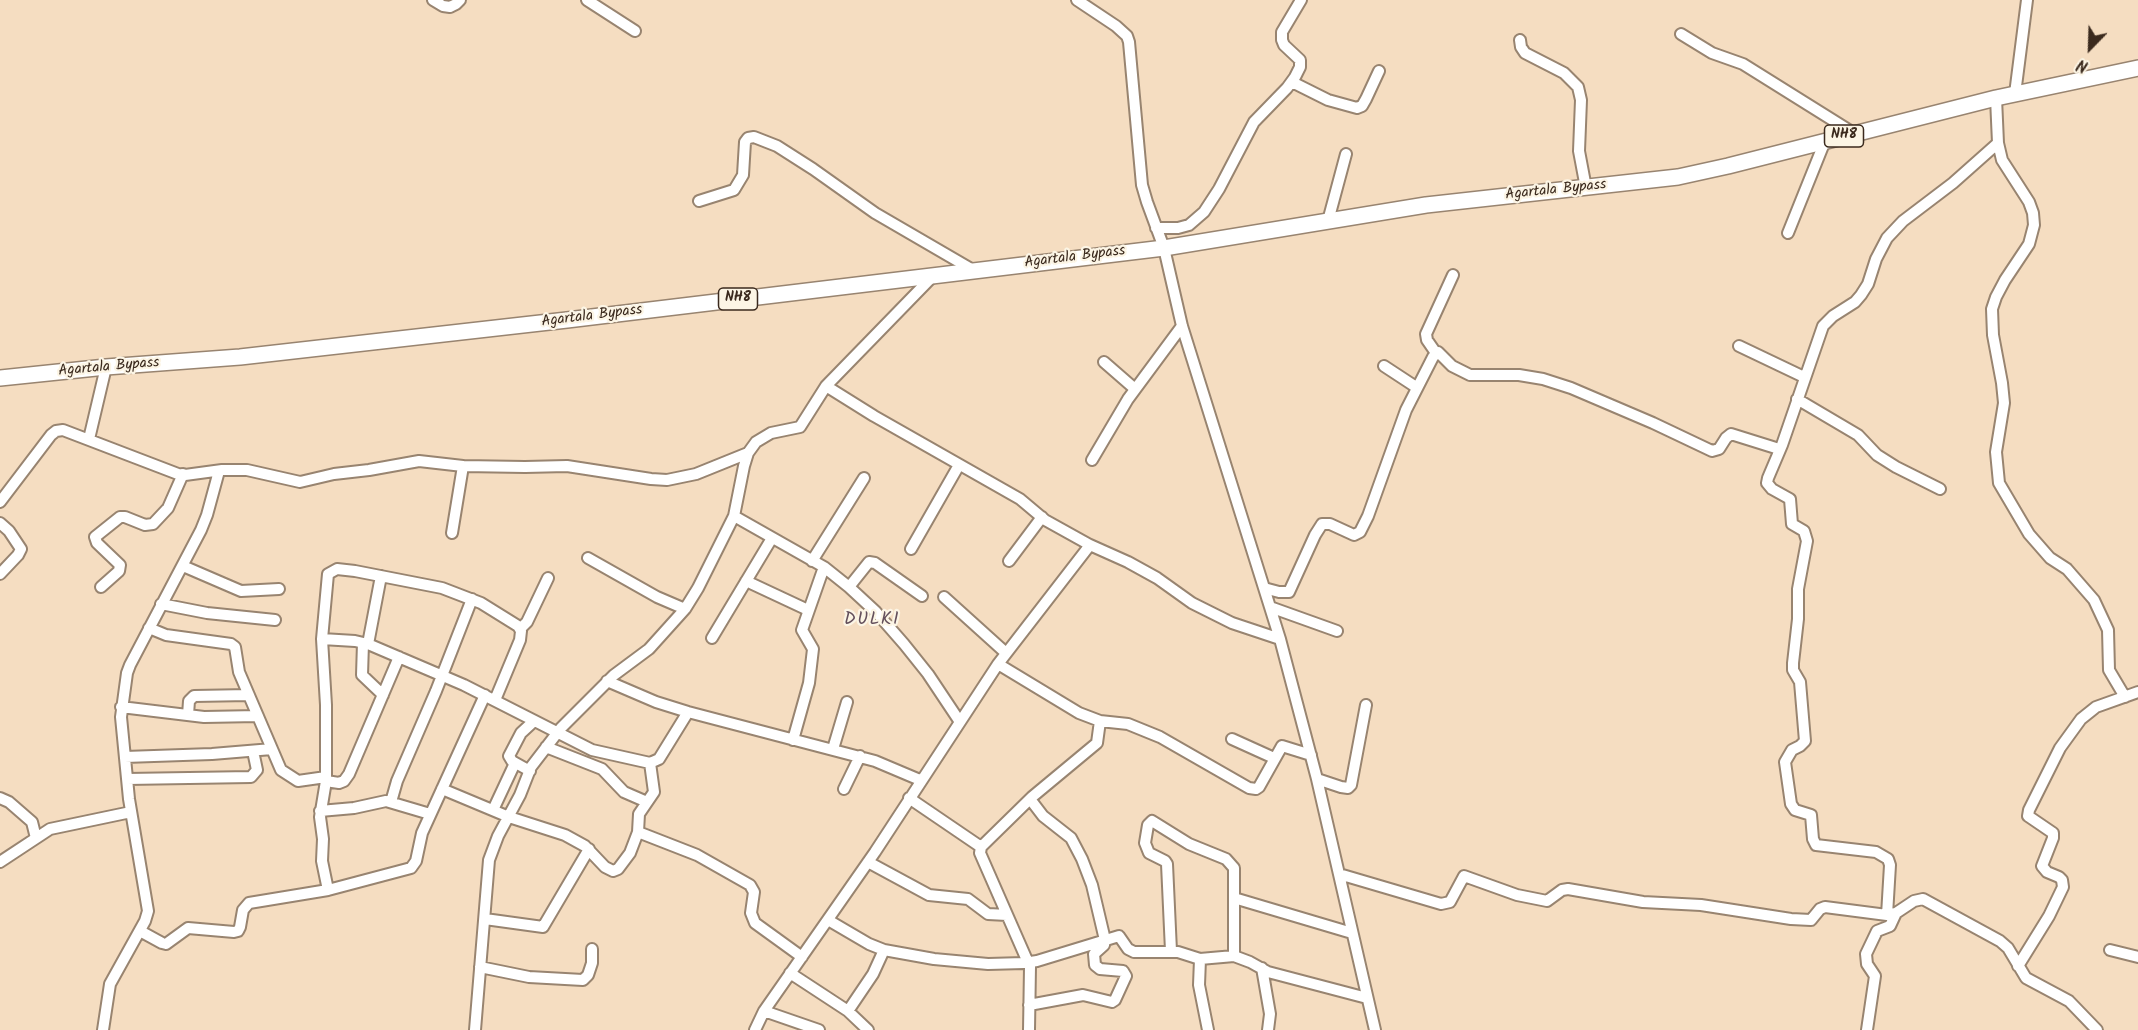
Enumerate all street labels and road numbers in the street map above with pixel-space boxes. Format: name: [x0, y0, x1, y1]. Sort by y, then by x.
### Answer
road number: NH8: [1824, 125, 1864, 147]
street label: Agartala Bypass: [1505, 177, 1607, 205]
street label: Agartala Bypass: [1024, 243, 1126, 273]
road number: NH8: [718, 288, 758, 310]
street label: Agartala Bypass: [541, 302, 643, 332]
street label: Agartala Bypass: [58, 355, 160, 381]

